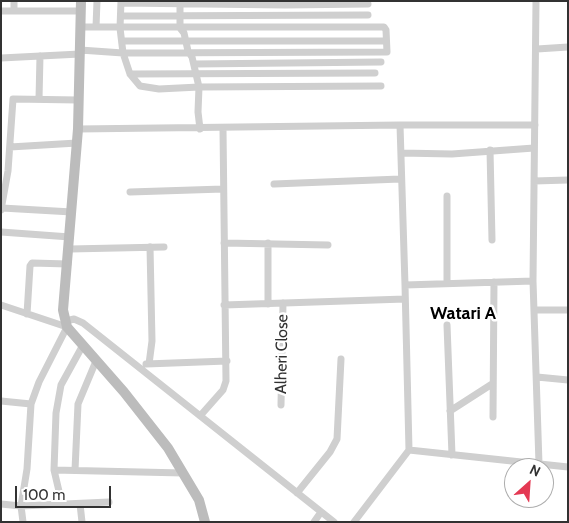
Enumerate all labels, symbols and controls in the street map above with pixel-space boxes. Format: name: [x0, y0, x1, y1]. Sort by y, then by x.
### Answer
district label: Watari A: [430, 303, 496, 325]
street label: Alheri Close: [272, 314, 292, 394]
north arrow: [504, 458, 554, 508]
text: N: [527, 460, 544, 481]
scale bar: [18, 476, 114, 508]
text: 100 m: [23, 486, 65, 504]

